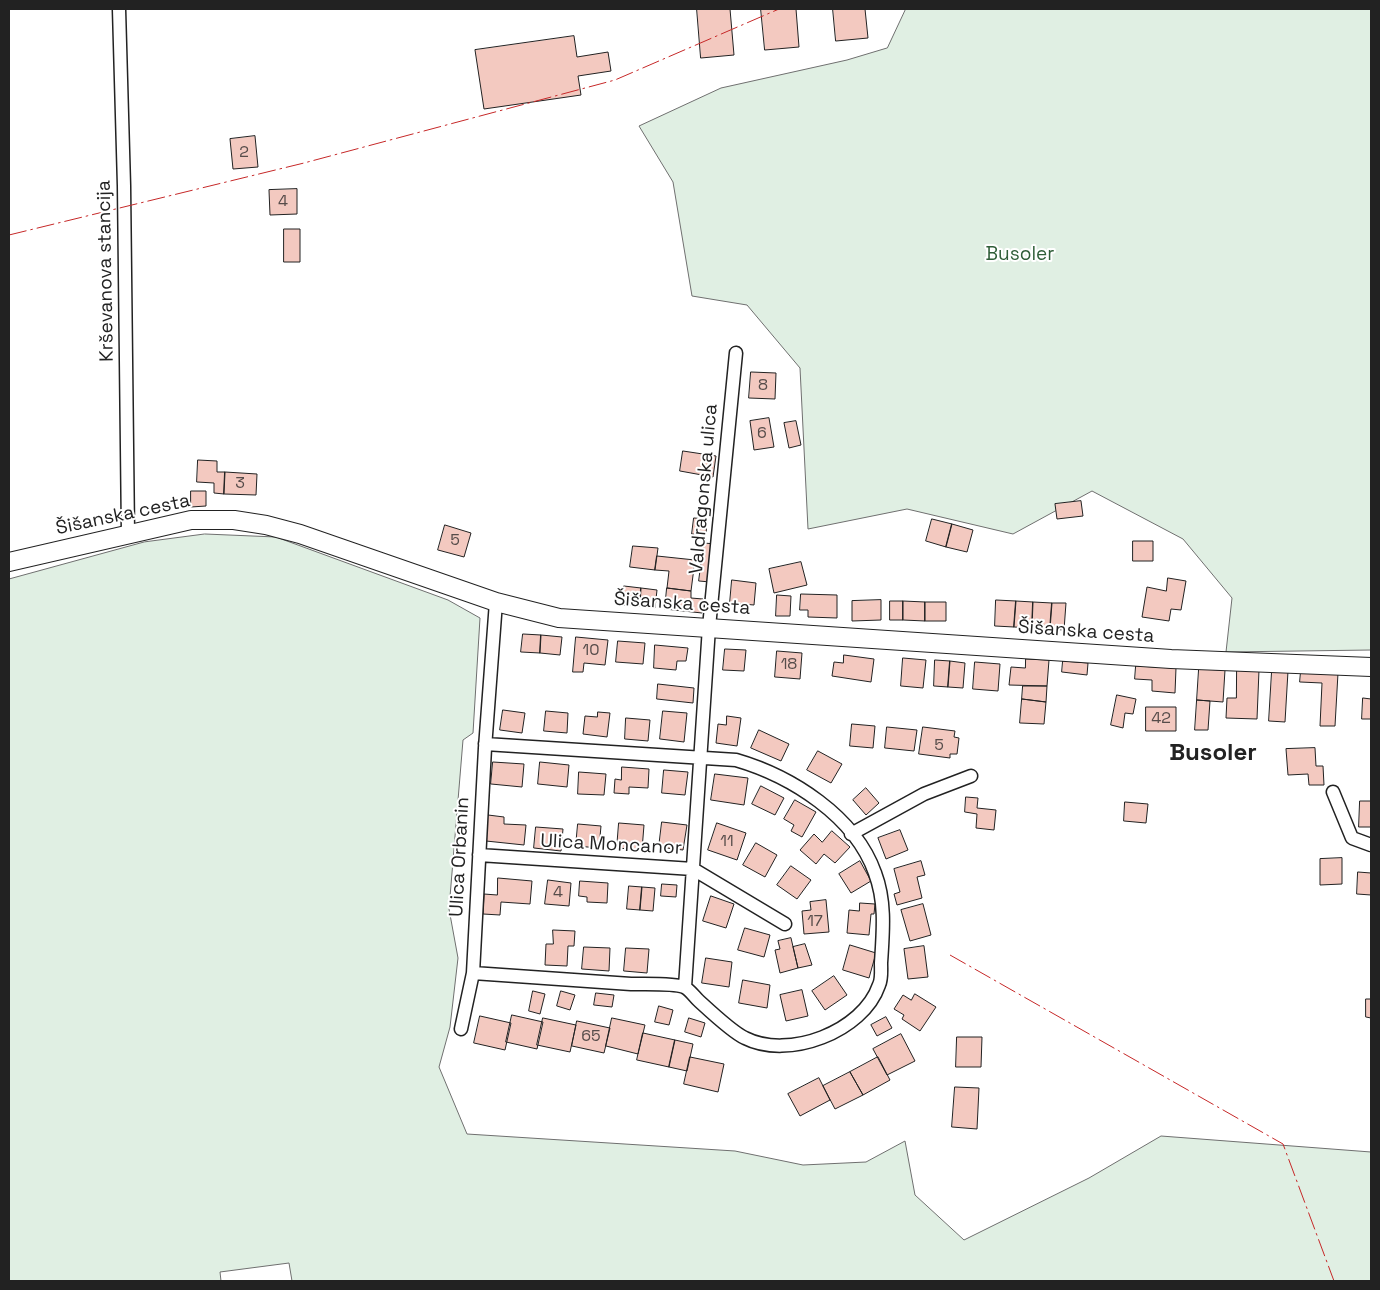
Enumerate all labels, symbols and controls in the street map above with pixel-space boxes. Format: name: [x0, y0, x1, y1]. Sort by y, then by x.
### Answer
house number: 2: [239, 143, 249, 163]
street label: Krševanova stancija: [93, 180, 119, 362]
house number: 4: [278, 192, 288, 212]
park label: Busoler: [985, 244, 1055, 266]
house number: 8: [758, 376, 768, 396]
street label: Valdragonska ulica: [685, 403, 723, 575]
house number: 6: [757, 424, 767, 444]
house number: 3: [235, 474, 245, 494]
street label: Šišanska cesta: [54, 490, 192, 540]
house number: 5: [450, 531, 460, 551]
street label: Šišanska cesta: [613, 588, 751, 620]
street label: Šišanska cesta: [1017, 616, 1155, 648]
house number: 10: [583, 641, 599, 661]
house number: 18: [781, 655, 797, 675]
house number: 42: [1151, 709, 1171, 729]
house number: 5: [934, 736, 944, 756]
district label: Busoler: [1169, 739, 1257, 767]
street label: Ulica Orbanin: [445, 796, 475, 918]
street label: Ulica Moncanor: [540, 830, 682, 860]
house number: 11: [720, 832, 734, 852]
house number: 4: [553, 883, 563, 903]
house number: 17: [807, 912, 823, 932]
house number: 65: [581, 1027, 601, 1047]

